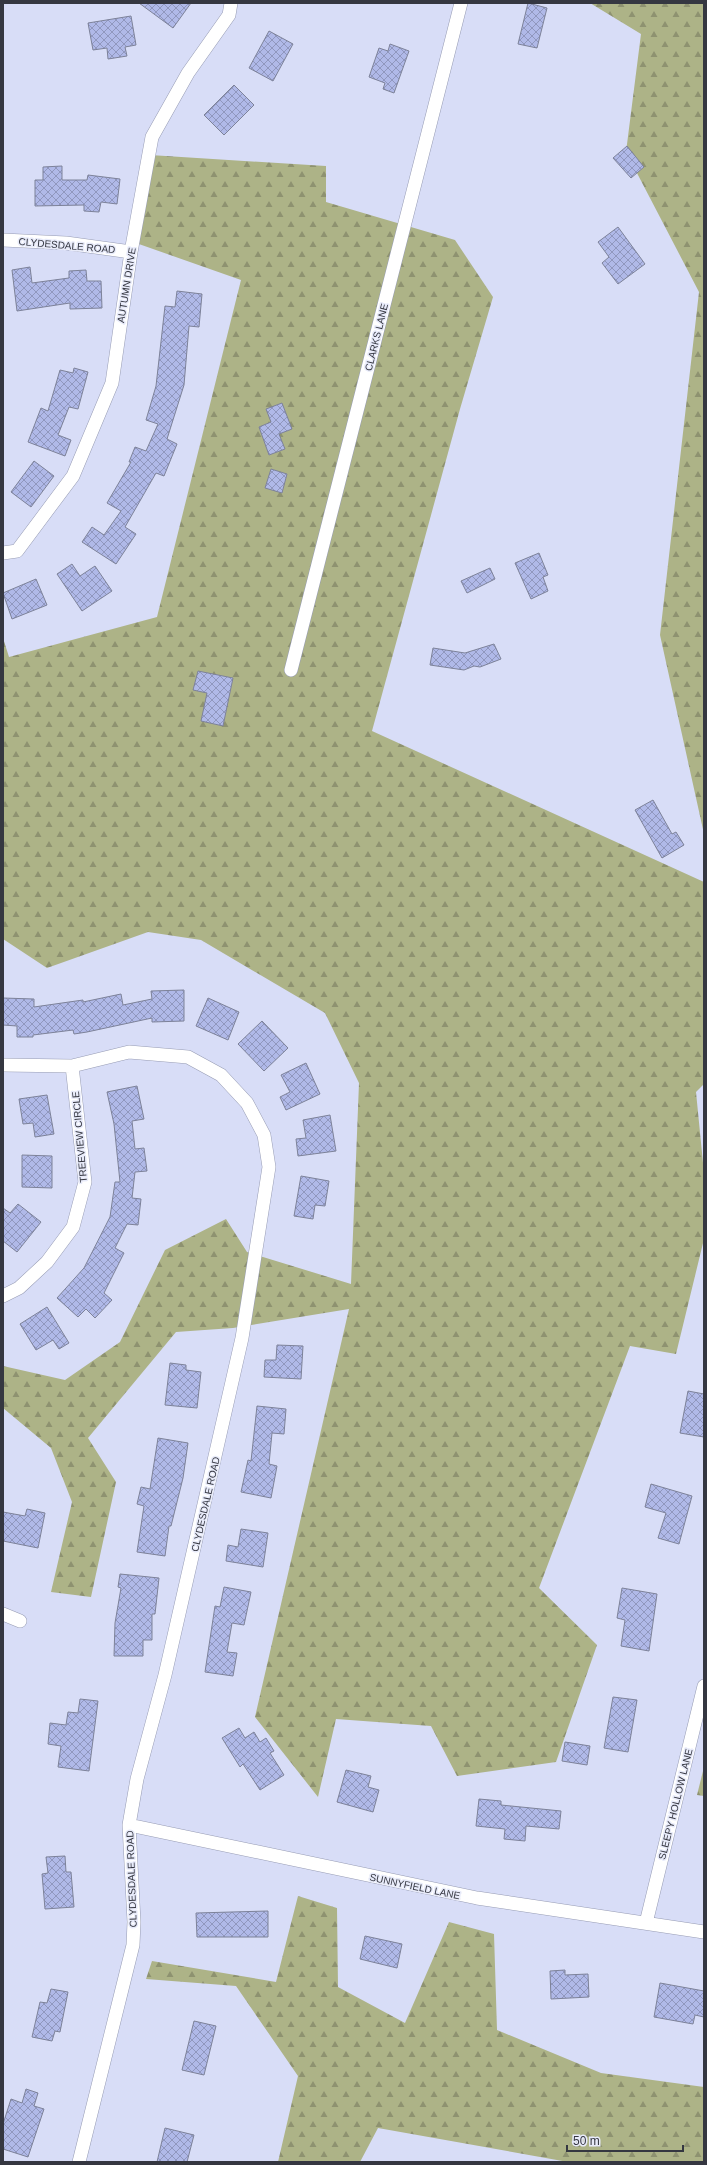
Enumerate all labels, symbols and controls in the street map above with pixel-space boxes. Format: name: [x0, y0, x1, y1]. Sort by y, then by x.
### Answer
street label: CLYDESDALE ROAD: [18, 236, 116, 255]
street label: AUTUMN DRIVE: [115, 246, 138, 324]
street label: CLARKS LANE: [363, 302, 390, 372]
street label: TREEVIEW CIRCLE: [70, 1090, 89, 1183]
street label: CLYDESDALE ROAD: [189, 1456, 222, 1553]
street label: SLEEPY HOLLOW LANE: [656, 1747, 695, 1861]
street label: CLYDESDALE ROAD: [124, 1830, 139, 1928]
street label: SUNNYFIELD LANE: [369, 1872, 461, 1902]
scale bar: [567, 2127, 683, 2153]
text: 50 m: [573, 2134, 600, 2148]

